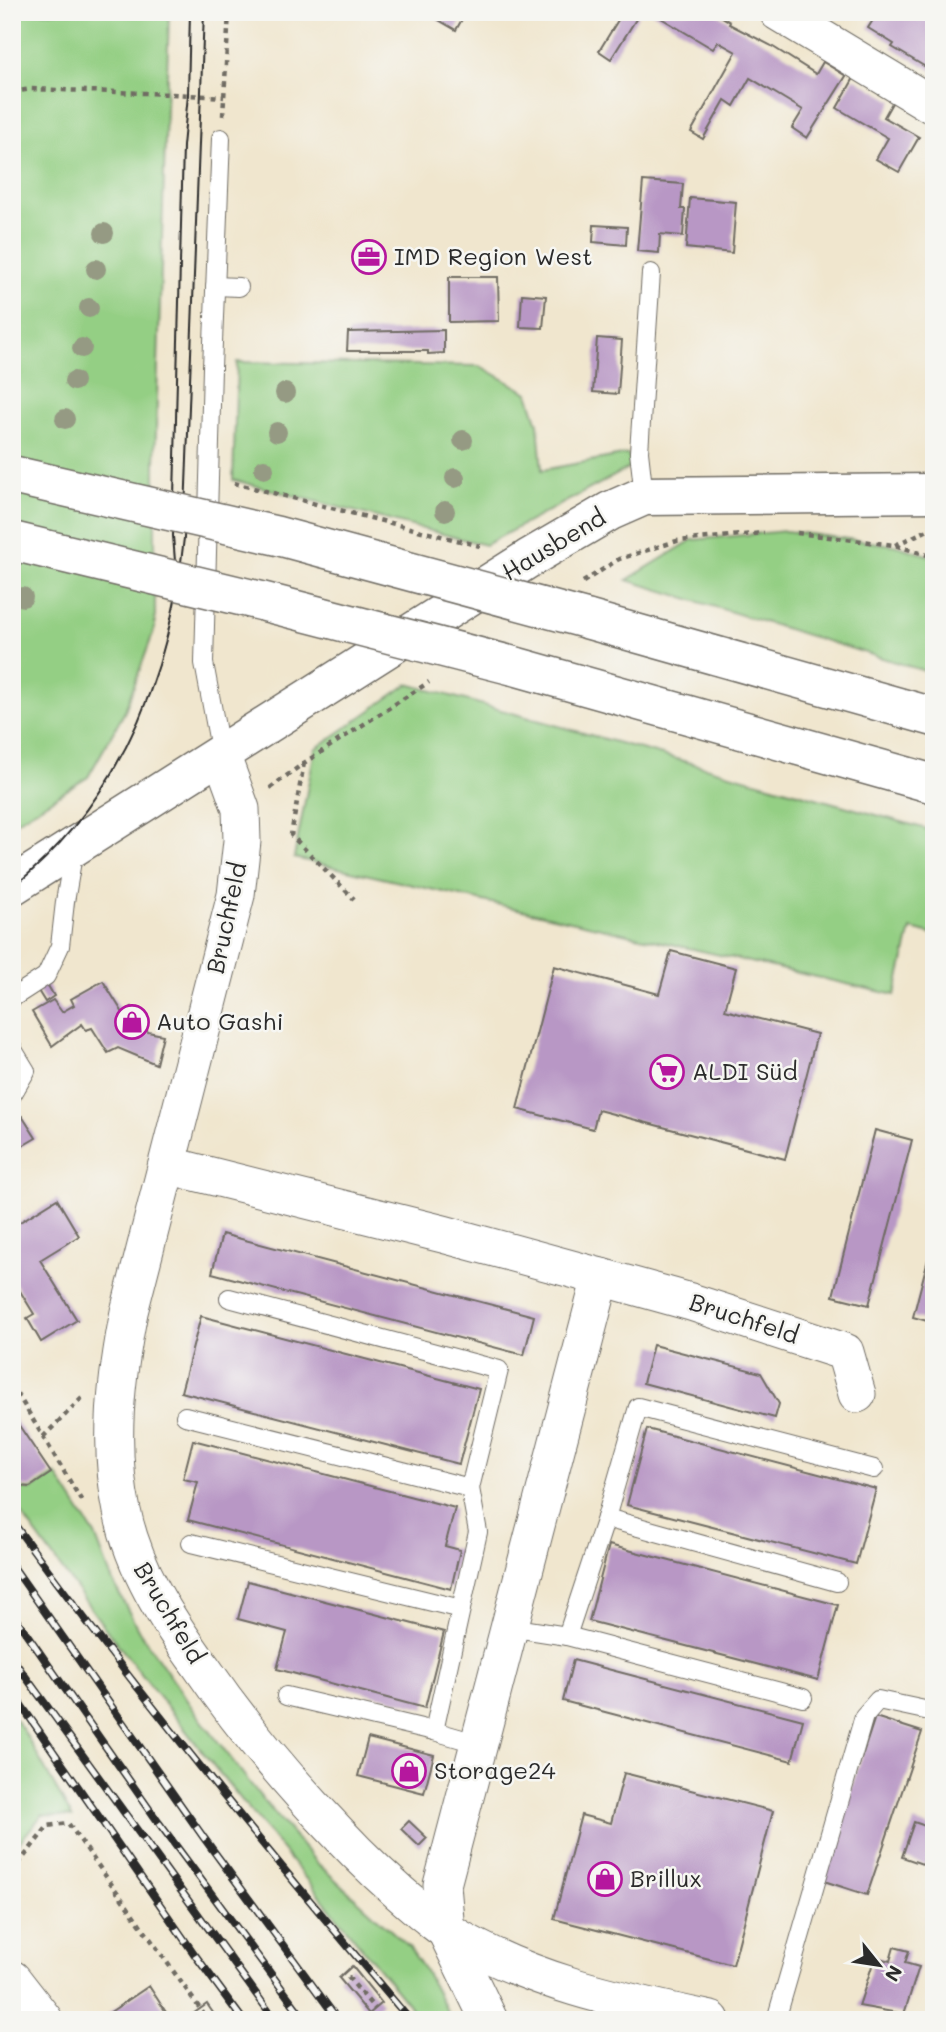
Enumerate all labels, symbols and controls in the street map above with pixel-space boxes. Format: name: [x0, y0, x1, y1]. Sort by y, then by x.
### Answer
office icon: IMD Region West: [350, 238, 388, 276]
place label: IMD Region West: [394, 240, 593, 271]
street label: Hausbend: [496, 501, 611, 587]
street label: Bruchfeld: [199, 859, 252, 976]
shop icon: Auto Gashi: [113, 1003, 151, 1041]
place label: Auto Gashi: [156, 1005, 284, 1036]
supermarket icon: ALDI Süd: [648, 1053, 686, 1091]
place label: ALDI Süd: [692, 1055, 798, 1086]
street label: Bruchfeld: [686, 1285, 803, 1350]
street label: Bruchfeld: [128, 1556, 213, 1669]
shop icon: Storage24: [390, 1752, 428, 1790]
place label: Storage24: [434, 1754, 556, 1785]
shop icon: Brillux: [586, 1860, 624, 1898]
place label: Brillux: [630, 1862, 702, 1893]
north arrow: [844, 1930, 914, 2000]
text: N: [880, 1961, 909, 1986]

